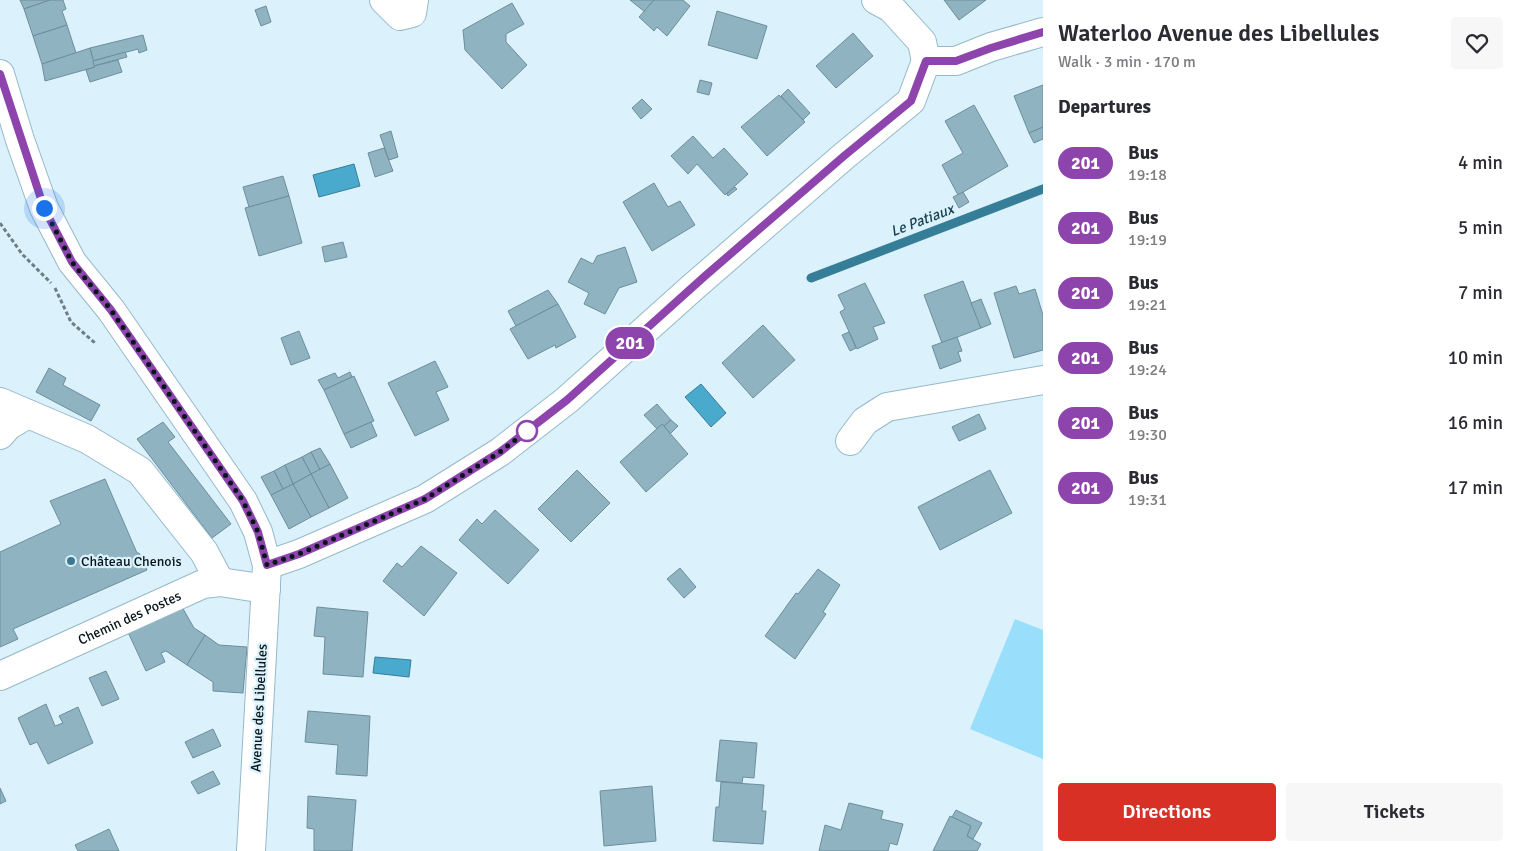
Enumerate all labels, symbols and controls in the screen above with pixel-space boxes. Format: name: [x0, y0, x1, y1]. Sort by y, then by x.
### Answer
button: heart: [1451, 17, 1503, 69]
text: Waterloo Avenue des Libellules: [1058, 18, 1379, 48]
text: Walk · 3 min · 170 m: [1058, 52, 1196, 72]
text: Departures: [1058, 95, 1151, 119]
text: Bus: [1128, 141, 1159, 165]
text: 4 min: [1458, 151, 1503, 175]
text: 201: [1071, 152, 1100, 174]
text: 19:18: [1128, 165, 1167, 185]
your location: [32, 196, 57, 221]
water label: Le Patiaux: [888, 199, 958, 240]
text: Bus: [1128, 206, 1159, 230]
text: 5 min: [1458, 216, 1503, 240]
text: 201: [1071, 217, 1100, 239]
text: 19:19: [1128, 230, 1167, 250]
text: Bus: [1128, 271, 1159, 295]
text: 7 min: [1458, 281, 1503, 305]
text: 201: [1071, 282, 1100, 304]
text: 19:21: [1128, 295, 1167, 315]
line badge: 201: [601, 327, 659, 359]
text: 201: [615, 332, 645, 354]
text: Bus: [1128, 336, 1159, 360]
text: 10 min: [1448, 346, 1503, 370]
text: 201: [1071, 347, 1100, 369]
text: 19:24: [1128, 360, 1167, 380]
text: Bus: [1128, 401, 1159, 425]
text: 16 min: [1448, 411, 1503, 435]
text: 201: [1071, 412, 1100, 434]
unlabelled marker: [516, 420, 538, 442]
text: 19:30: [1128, 425, 1167, 445]
text: Bus: [1128, 466, 1159, 490]
text: 17 min: [1448, 476, 1503, 500]
text: 201: [1071, 477, 1100, 499]
text: 19:31: [1128, 490, 1167, 510]
place label: Château Chenois: [81, 553, 182, 570]
marker: Château Chenois: [65, 555, 77, 567]
street label: Chemin des Postes: [75, 587, 184, 648]
street label: Avenue des Libellules: [247, 643, 271, 773]
button: Directions: [1058, 783, 1276, 841]
button: Tickets: [1286, 783, 1503, 841]

